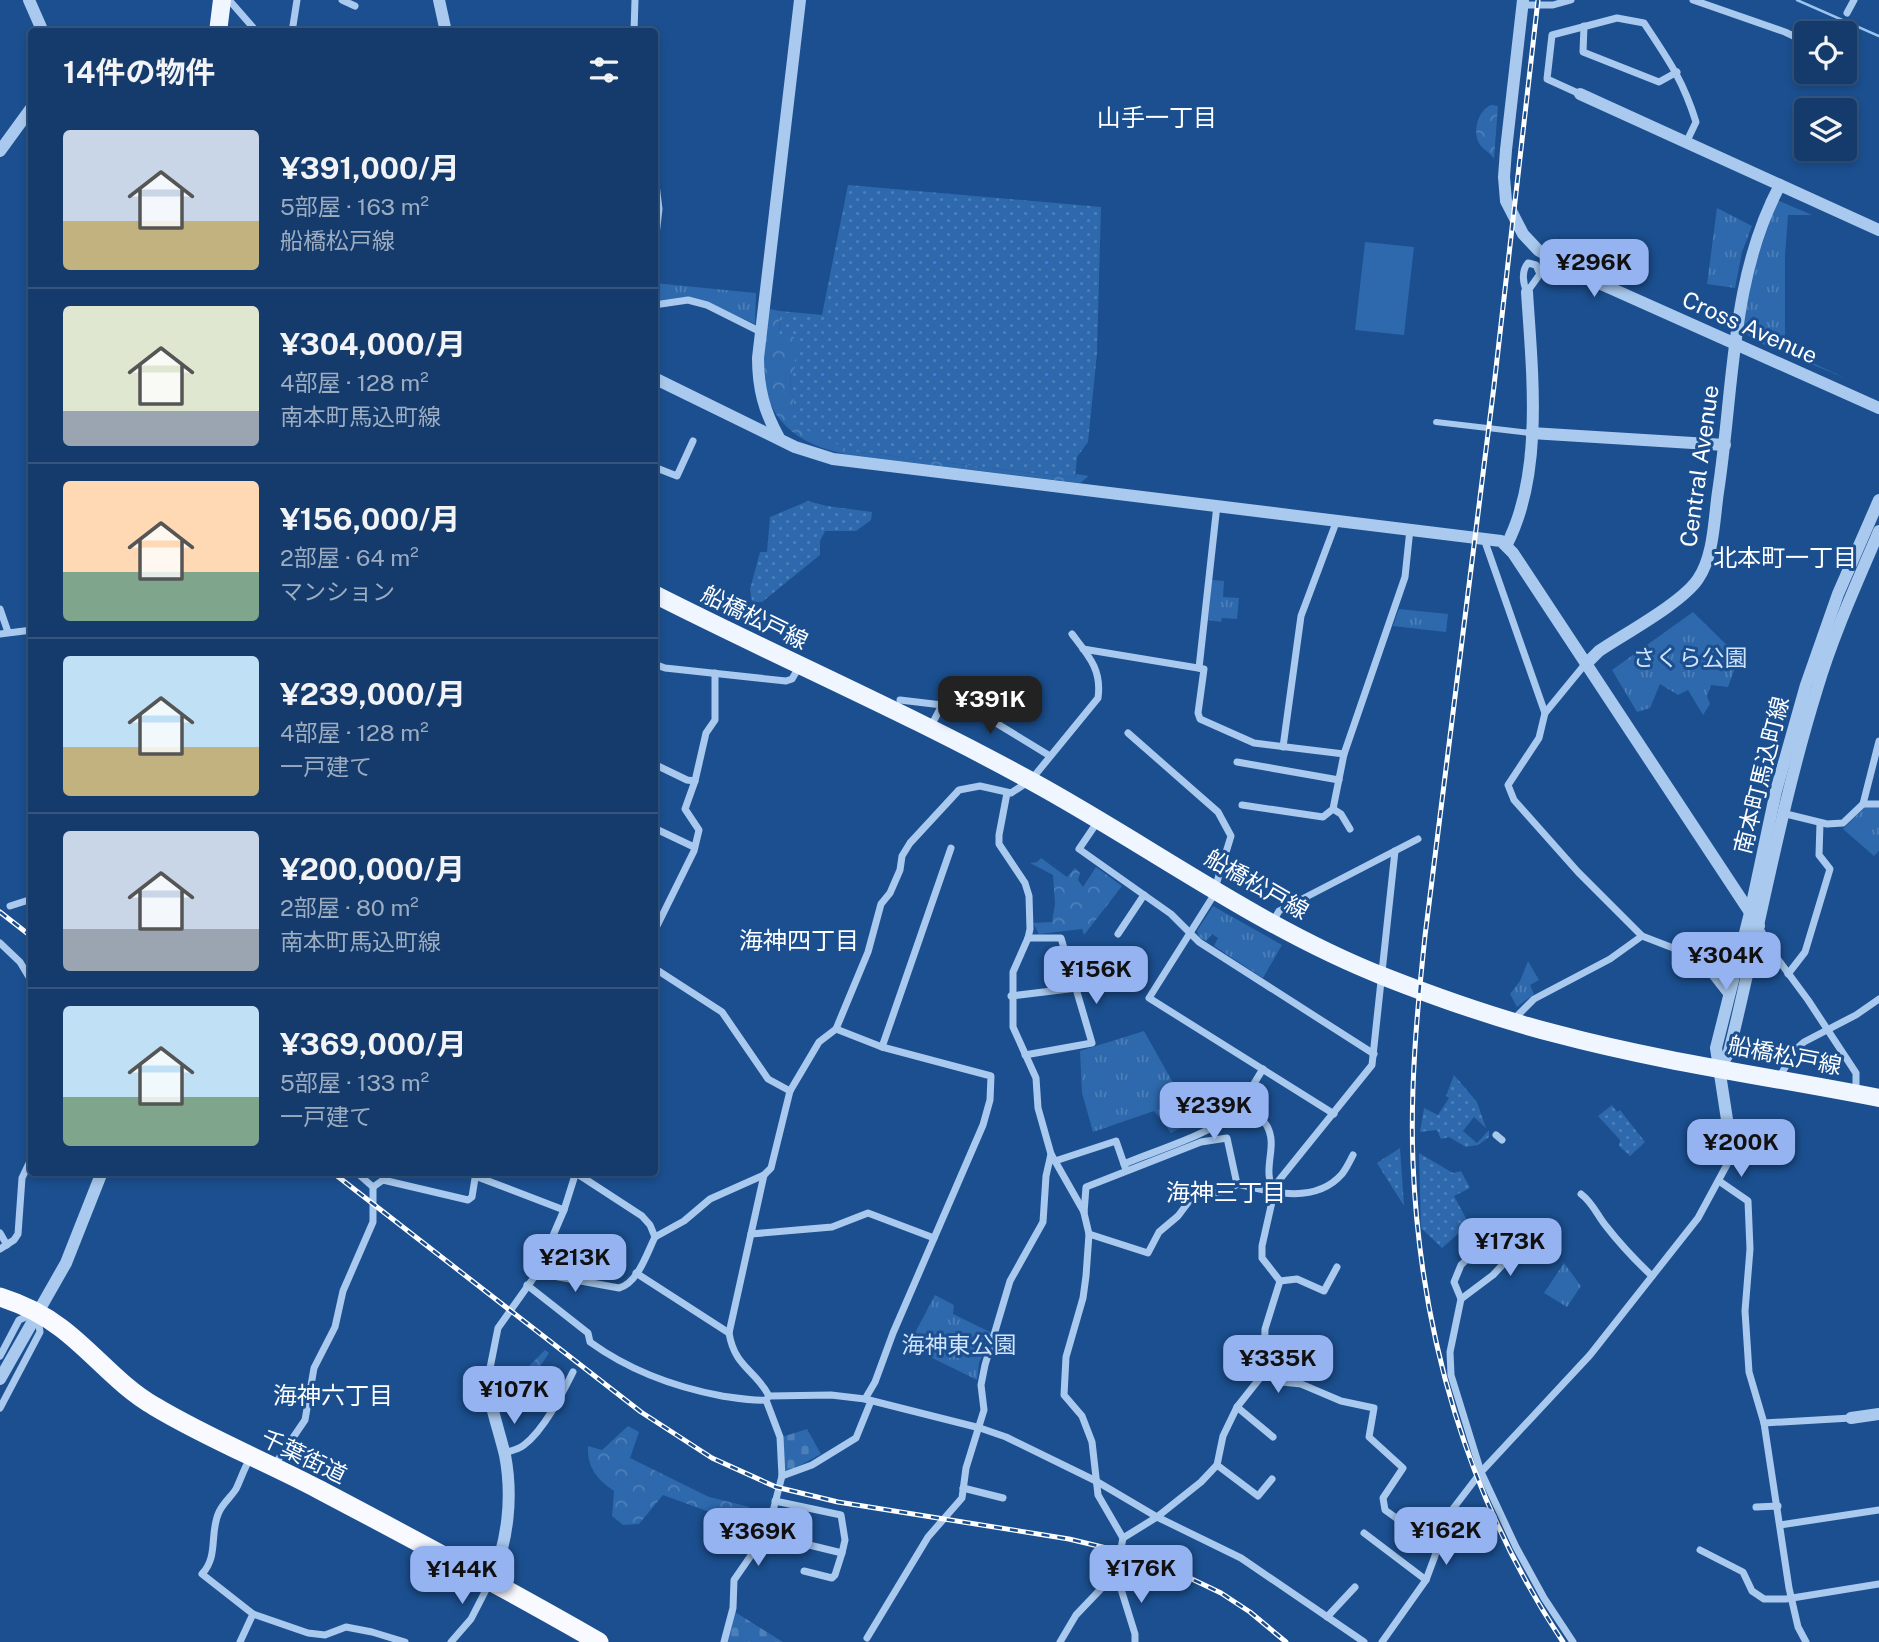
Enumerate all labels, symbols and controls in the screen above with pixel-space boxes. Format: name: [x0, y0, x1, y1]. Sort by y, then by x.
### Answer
map controls: [1794, 21, 1857, 161]
button: locate: [1794, 21, 1857, 84]
icon: filters: [585, 51, 623, 89]
text: 14件の物件: [63, 54, 216, 90]
button: layers: [1794, 98, 1857, 161]
district label: 山手一丁目: [1097, 103, 1217, 131]
text: ¥391,000/月: [280, 150, 460, 186]
icon: home: [119, 158, 203, 242]
text: 5部屋 · 163 m²: [280, 193, 429, 220]
text: 船橋松戸線: [280, 227, 395, 254]
pin: ¥296K: [1545, 240, 1643, 299]
text: ¥296K: [1556, 248, 1632, 275]
street label: Cross Avenue: [1678, 285, 1822, 369]
text: ¥304,000/月: [280, 326, 466, 362]
icon: home: [119, 334, 203, 418]
text: 4部屋 · 128 m²: [280, 369, 429, 396]
street label: Central Avenue: [1674, 383, 1724, 549]
text: 南本町馬込町線: [280, 403, 441, 430]
text: ¥156,000/月: [280, 501, 460, 537]
icon: home: [119, 509, 203, 593]
district label: 北本町一丁目: [1713, 543, 1857, 571]
text: 2部屋 · 64 m²: [280, 544, 419, 571]
text: マンション: [280, 578, 395, 605]
street label: 船橋松戸線: [697, 580, 813, 654]
park label: さくら公園: [1633, 644, 1748, 671]
text: ¥239,000/月: [280, 676, 466, 712]
pin: ¥391K: [941, 676, 1039, 736]
icon: home: [119, 684, 203, 768]
text: ¥391K: [954, 685, 1026, 712]
street label: 南本町馬込町線: [1728, 694, 1794, 856]
text: 4部屋 · 128 m²: [280, 719, 429, 746]
text: 一戸建て: [280, 753, 372, 780]
street label: 船橋松戸線: [1200, 844, 1314, 924]
text: ¥200,000/月: [280, 851, 465, 887]
icon: home: [119, 859, 203, 943]
text: 2部屋 · 80 m²: [280, 894, 419, 921]
district label: 海神四丁目: [739, 926, 859, 954]
text: 南本町馬込町線: [280, 928, 441, 955]
pin: ¥304K: [1677, 932, 1775, 992]
text: ¥304K: [1688, 941, 1764, 968]
pin: ¥156K: [1047, 946, 1145, 1006]
text: ¥156K: [1060, 955, 1132, 982]
text: ¥369,000/月: [280, 1026, 467, 1062]
street label: 船橋松戸線: [1726, 1031, 1844, 1079]
icon: home: [119, 1034, 203, 1118]
text: 5部屋 · 133 m²: [280, 1069, 429, 1096]
pin: ¥239K: [1165, 1082, 1263, 1142]
text: ¥239K: [1176, 1091, 1252, 1118]
text: 一戸建て: [280, 1103, 372, 1130]
pin: ¥200K: [1692, 1120, 1790, 1179]
text: ¥200K: [1703, 1128, 1779, 1155]
district label: 海神三丁目: [1166, 1178, 1286, 1206]
pin: ¥173K: [1461, 1218, 1559, 1278]
text: ¥173K: [1475, 1227, 1545, 1254]
pin: ¥213K: [526, 1234, 624, 1294]
text: ¥213K: [539, 1243, 611, 1270]
park label: 海神東公園: [902, 1331, 1017, 1358]
pin: ¥335K: [1229, 1336, 1327, 1395]
text: ¥335K: [1239, 1344, 1317, 1371]
pin: ¥107K: [465, 1366, 563, 1426]
text: ¥107K: [479, 1375, 549, 1402]
district label: 海神六丁目: [273, 1381, 393, 1409]
street label: 千葉街道: [257, 1424, 351, 1488]
pin: ¥369K: [709, 1508, 807, 1568]
pin: ¥162K: [1397, 1508, 1495, 1567]
text: ¥162K: [1410, 1516, 1482, 1543]
text: ¥369K: [719, 1517, 797, 1544]
pin: ¥144K: [413, 1546, 511, 1606]
pin: ¥176K: [1092, 1546, 1190, 1605]
text: ¥176K: [1106, 1554, 1176, 1581]
text: ¥144K: [426, 1555, 498, 1582]

